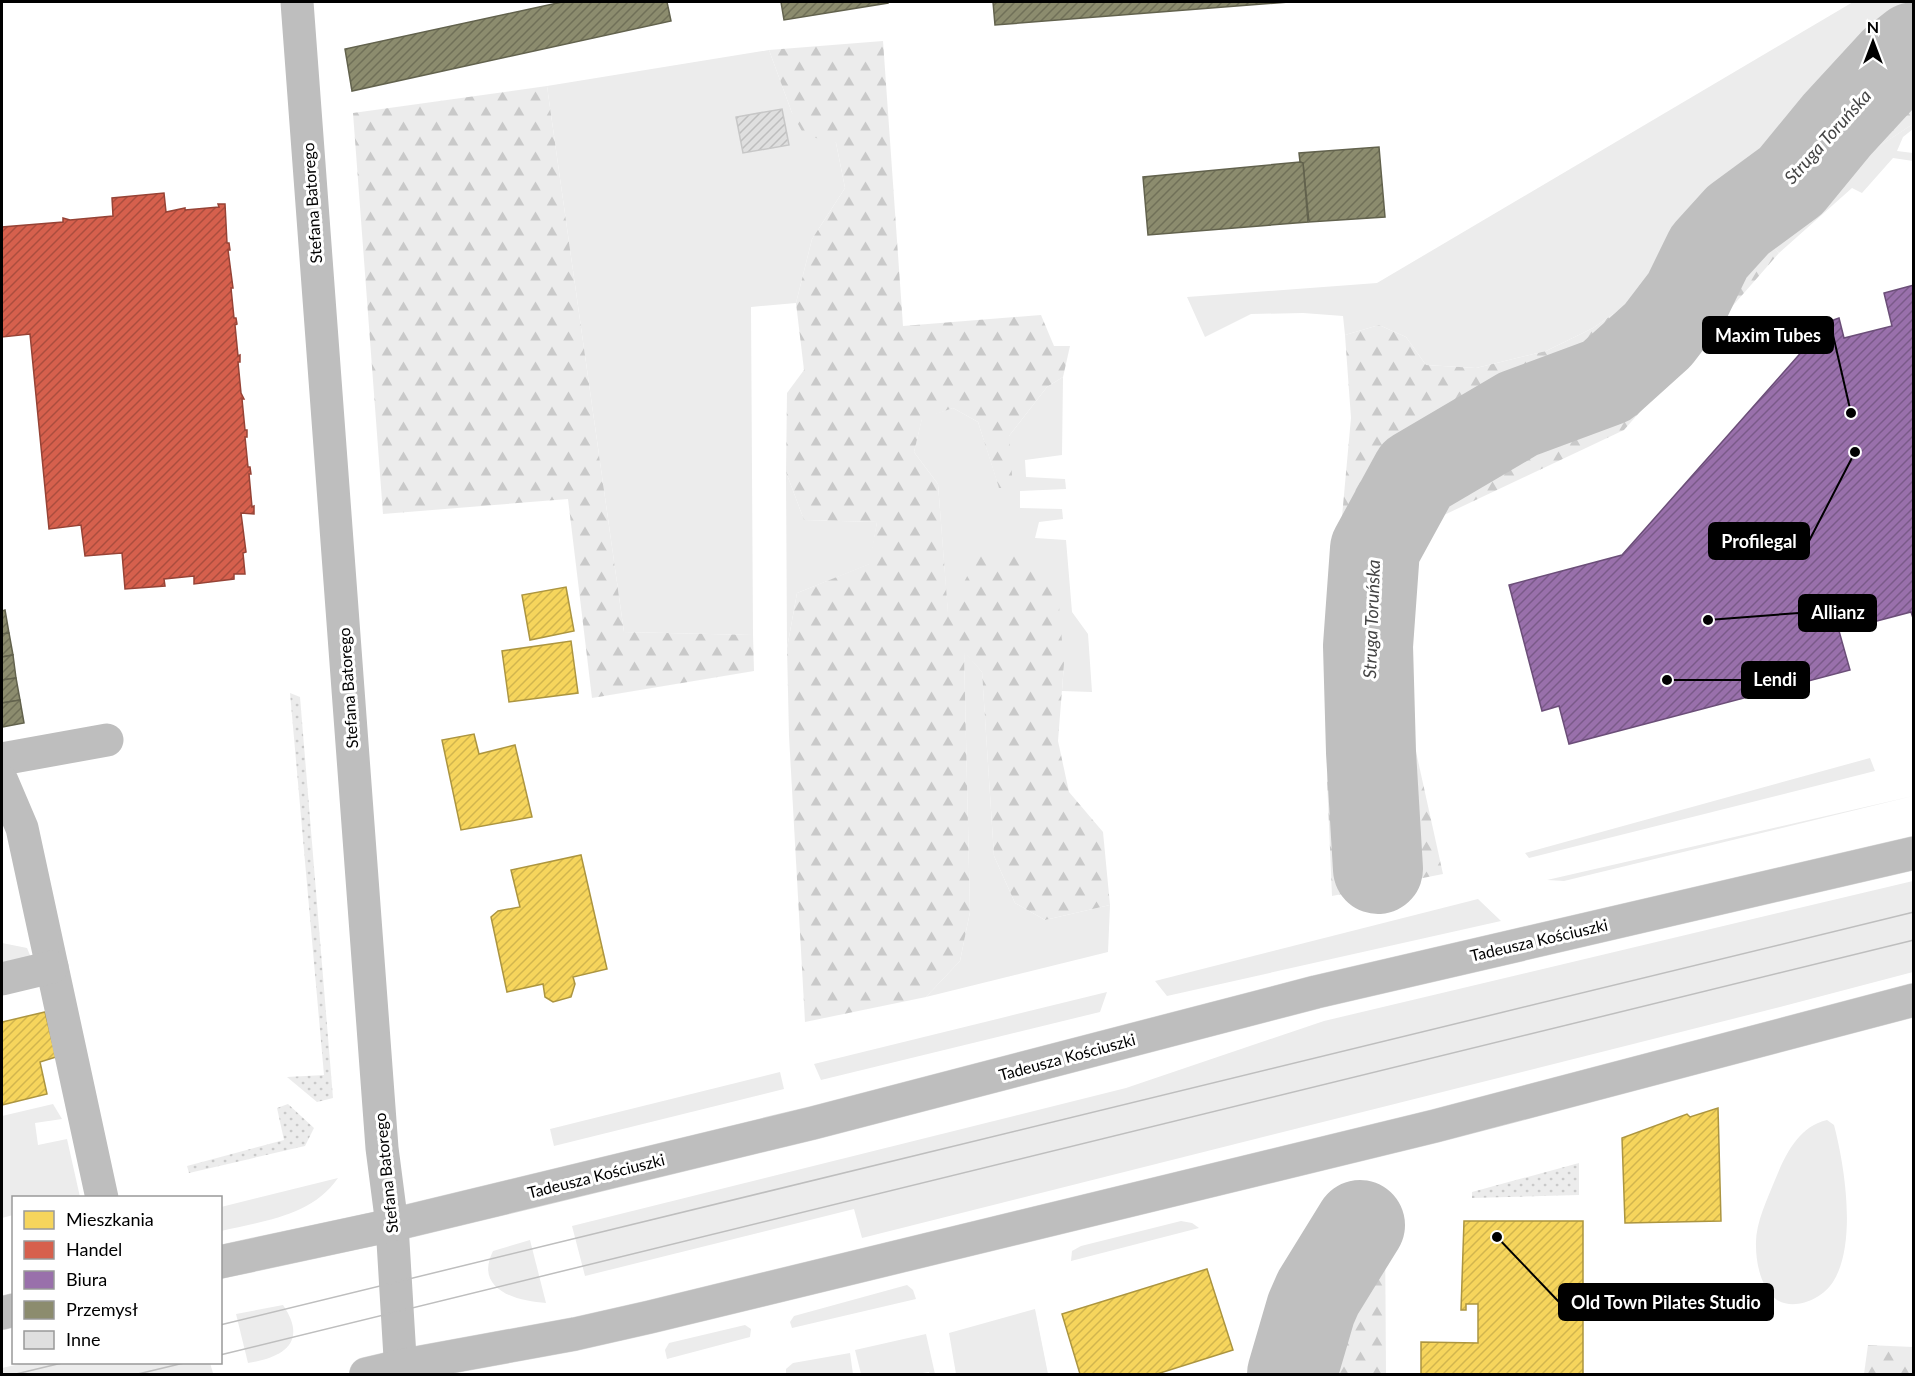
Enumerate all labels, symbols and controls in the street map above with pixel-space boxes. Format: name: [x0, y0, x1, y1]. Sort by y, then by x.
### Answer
north arrow: [1843, 12, 1903, 72]
text: N: [1867, 17, 1879, 36]
water label: Struga Toruńska: [1779, 85, 1875, 188]
street label: Stefana Batorego: [298, 142, 325, 264]
callout: Maxim Tubes: [1703, 317, 1833, 353]
text: Maxim Tubes: [1715, 324, 1821, 346]
callout: Profilegal: [1709, 523, 1809, 559]
text: Profilegal: [1721, 530, 1797, 552]
water label: Struga Toruńska: [1358, 559, 1384, 679]
callout: Allianz: [1799, 595, 1876, 631]
text: Allianz: [1810, 601, 1865, 623]
street label: Stefana Batorego: [334, 627, 361, 749]
callout: Lendi: [1742, 662, 1809, 698]
text: Lendi: [1753, 668, 1797, 690]
street label: Tadeusza Kościuszki: [1468, 914, 1610, 965]
street label: Tadeusza Kościuszki: [996, 1029, 1137, 1084]
street label: Stefana Batorego: [370, 1112, 401, 1234]
street label: Tadeusza Kościuszki: [525, 1149, 666, 1202]
legend: [12, 1196, 222, 1364]
text: Mieszkania: [66, 1208, 154, 1230]
text: Handel: [66, 1238, 122, 1260]
text: Biura: [66, 1268, 107, 1290]
callout: Old Town Pilates Studio: [1559, 1284, 1773, 1320]
text: Old Town Pilates Studio: [1571, 1291, 1761, 1313]
text: Przemysł: [66, 1298, 138, 1320]
text: Inne: [66, 1328, 101, 1350]

